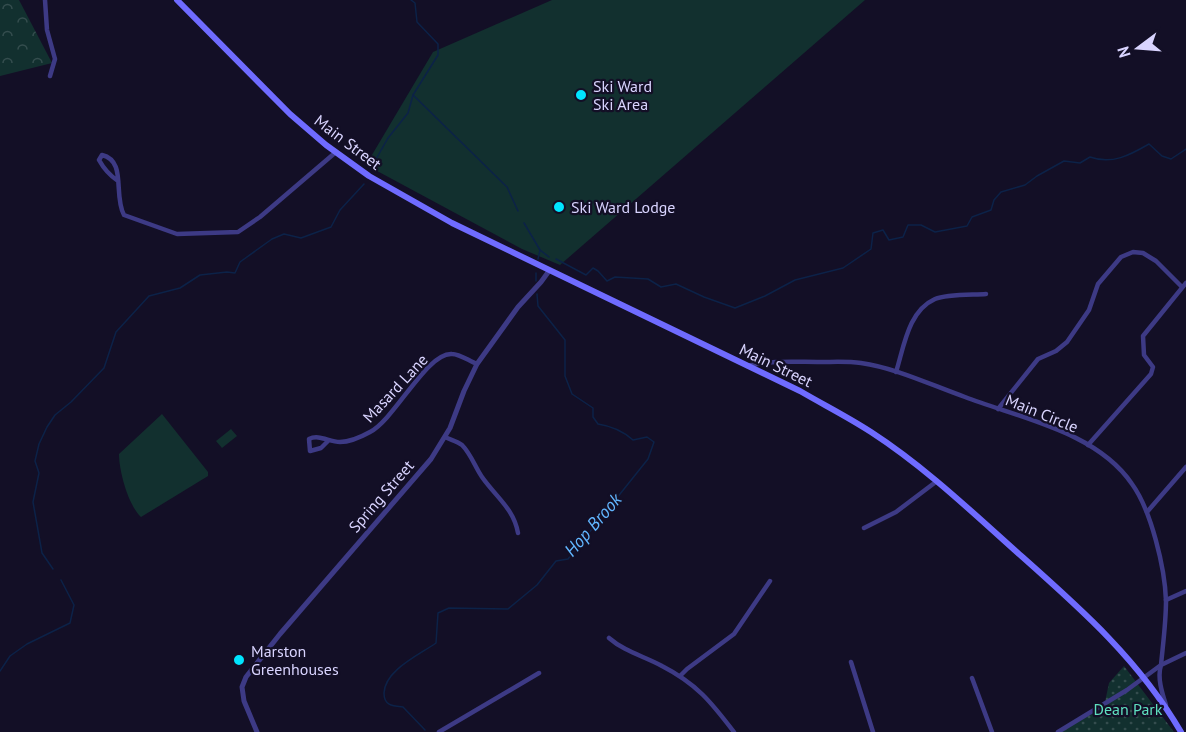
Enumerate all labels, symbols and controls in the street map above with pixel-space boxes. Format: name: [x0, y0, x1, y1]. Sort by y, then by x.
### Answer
north arrow: [1108, 18, 1168, 78]
text: N: [1113, 44, 1135, 60]
place label: Ski Ward Ski Area: [593, 76, 652, 114]
marker: Ski Ward Ski Area: [574, 88, 588, 102]
street label: Main Street: [311, 110, 386, 174]
place label: Ski Ward Lodge: [571, 197, 676, 217]
marker: Ski Ward Lodge: [552, 200, 566, 214]
street label: Main Street: [736, 339, 816, 392]
street label: Masard Lane: [358, 350, 432, 426]
street label: Main Circle: [1003, 389, 1081, 437]
street label: Spring Street: [344, 455, 418, 536]
water label: Hop Brook: [559, 488, 627, 561]
place label: Marston Greenhouses: [251, 641, 339, 679]
marker: Marston Greenhouses: [232, 653, 246, 667]
park label: Dean Park: [1094, 699, 1163, 719]

